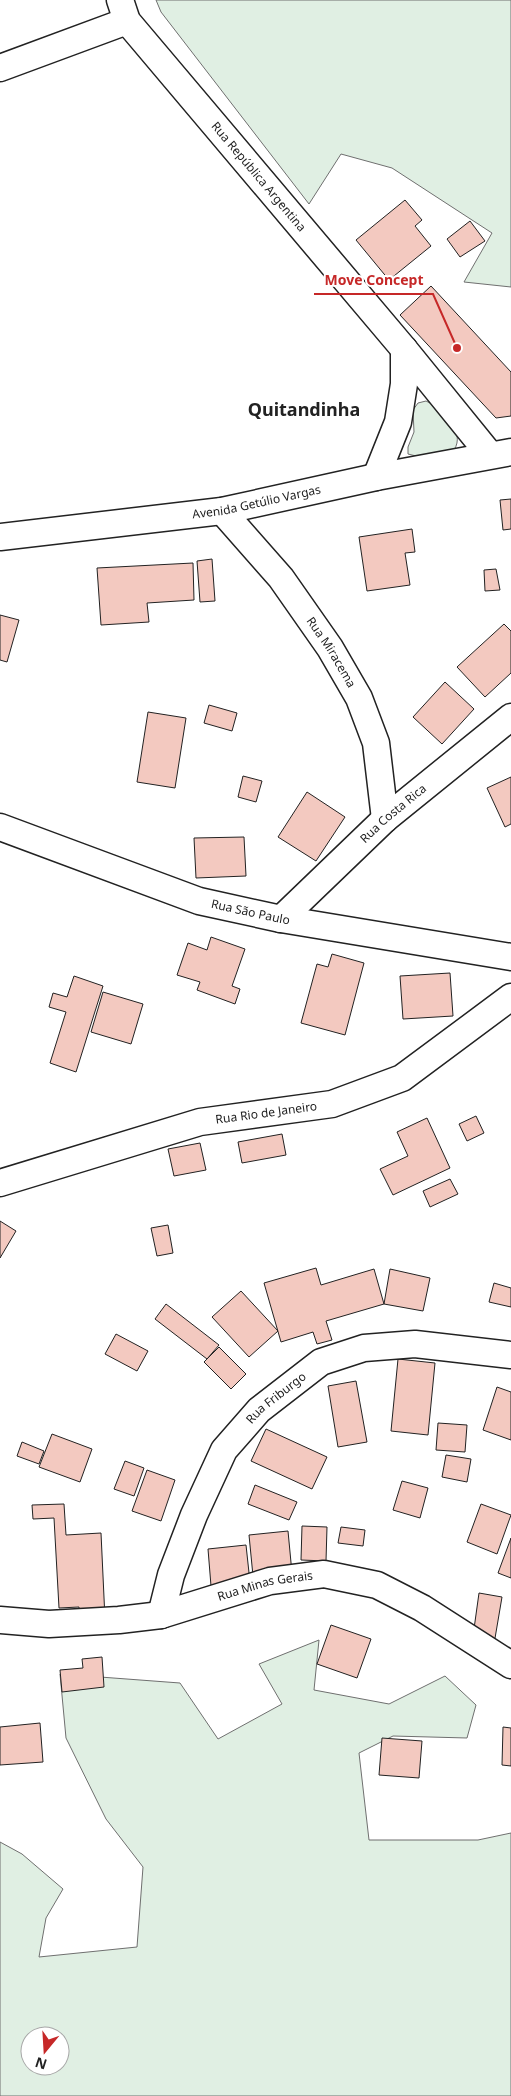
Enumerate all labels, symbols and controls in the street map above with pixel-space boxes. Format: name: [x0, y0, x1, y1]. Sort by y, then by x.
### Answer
street label: Rua República Argentina: [208, 118, 310, 235]
callout: Move Concept: [314, 265, 433, 294]
text: Move Concept: [324, 270, 424, 289]
district label: Quitandinha: [248, 397, 360, 421]
street label: Avenida Getúlio Vargas: [191, 480, 322, 522]
street label: Rua Miracema: [303, 613, 360, 691]
street label: Rua Costa Rica: [356, 780, 430, 847]
street label: Rua São Paulo: [210, 895, 291, 928]
street label: Rua Rio de Janeiro: [214, 1097, 318, 1128]
street label: Rua Friburgo: [242, 1368, 309, 1427]
street label: Rua Minas Gerais: [215, 1567, 314, 1605]
north arrow: [20, 2026, 70, 2076]
text: N: [32, 2053, 49, 2075]

